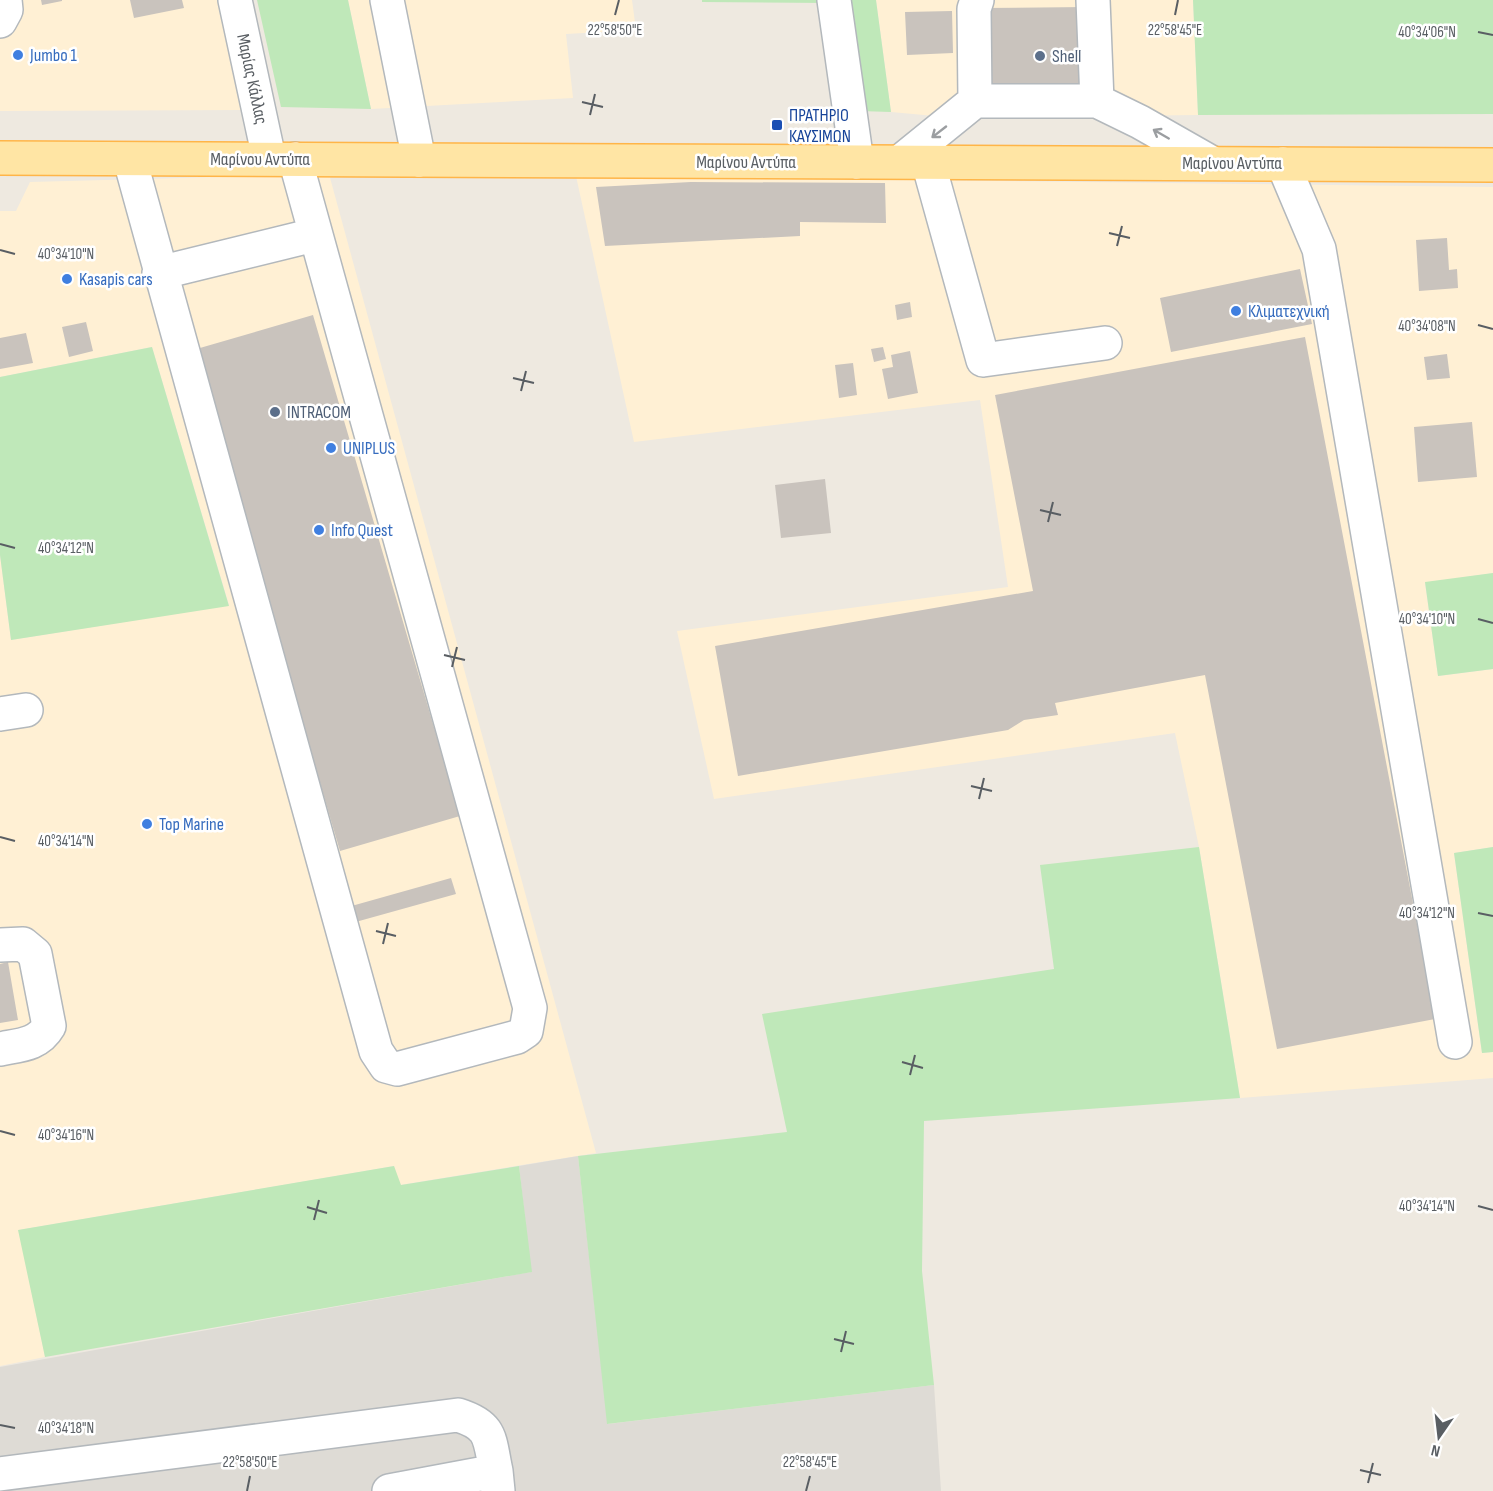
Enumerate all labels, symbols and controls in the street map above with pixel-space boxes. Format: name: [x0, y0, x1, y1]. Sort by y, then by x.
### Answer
text: 22°58'50"E: [588, 21, 642, 40]
text: 22°58'45"E: [1148, 21, 1202, 40]
text: 40°34'06"N: [1398, 23, 1456, 42]
street label: Μαρίας Κάλλας: [232, 32, 272, 126]
place label: Jumbo 1: [29, 45, 78, 66]
place label: Shell: [1052, 46, 1081, 67]
marker: Jumbo 1: [11, 48, 25, 62]
marker: Shell: [1033, 49, 1047, 63]
place label: ΠΡΑΤΗΡΙΟ ΚΑΥΣΙΜΩΝ: [789, 105, 851, 147]
marker: ΠΡΑΤΗΡΙΟ ΚΑΥΣΙΜΩΝ: [770, 118, 784, 132]
one-way arrow: [931, 125, 947, 138]
one-way arrow: [1153, 128, 1170, 140]
street label: Μαρίνου Αντύπα: [210, 149, 310, 170]
street label: Μαρίνου Αντύπα: [696, 152, 796, 173]
street label: Μαρίνου Αντύπα: [1182, 153, 1282, 174]
text: 40°34'10"N: [38, 245, 94, 264]
place label: Kasapis cars: [79, 269, 153, 290]
marker: Kasapis cars: [60, 272, 74, 286]
place label: Κλιματεχνική: [1248, 301, 1330, 322]
marker: Κλιματεχνική: [1229, 304, 1243, 318]
text: 40°34'08"N: [1398, 317, 1456, 336]
place label: INTRACOM: [287, 402, 351, 423]
marker: INTRACOM: [268, 405, 282, 419]
place label: UNIPLUS: [343, 438, 396, 459]
marker: UNIPLUS: [324, 441, 338, 455]
place label: Info Quest: [331, 520, 394, 541]
marker: Info Quest: [312, 523, 326, 537]
text: 40°34'12"N: [38, 539, 94, 558]
text: 40°34'10"N: [1399, 610, 1455, 629]
place label: Top Marine: [159, 814, 224, 835]
marker: Top Marine: [140, 817, 154, 831]
text: 40°34'14"N: [38, 832, 94, 851]
text: 40°34'12"N: [1399, 904, 1455, 923]
text: 40°34'16"N: [38, 1126, 94, 1145]
text: 40°34'14"N: [1399, 1197, 1455, 1216]
north arrow: [1409, 1407, 1469, 1467]
text: 40°34'18"N: [38, 1419, 94, 1438]
text: N: [1429, 1440, 1442, 1460]
text: 22°58'50"E: [223, 1453, 277, 1472]
text: 22°58'45"E: [783, 1453, 837, 1472]

